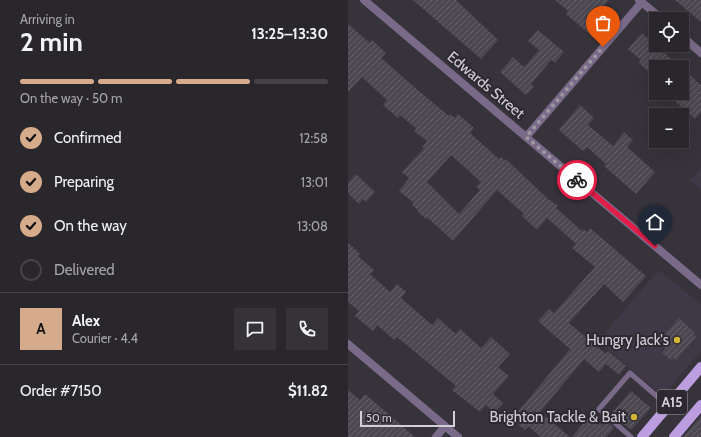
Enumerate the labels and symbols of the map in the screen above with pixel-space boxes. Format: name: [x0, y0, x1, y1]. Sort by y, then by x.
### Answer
pin: [586, 6, 620, 47]
street label: Edwards Street: [444, 47, 528, 123]
courier: [557, 160, 597, 200]
pin: [638, 205, 672, 246]
place label: Hungry Jack's: [586, 331, 669, 349]
marker: Hungry Jack's: [672, 335, 682, 345]
road number: A15: [657, 390, 687, 414]
place label: Brighton Tackle & Bait: [489, 408, 626, 426]
scale bar: [360, 409, 455, 428]
marker: Brighton Tackle & Bait: [629, 412, 639, 422]

